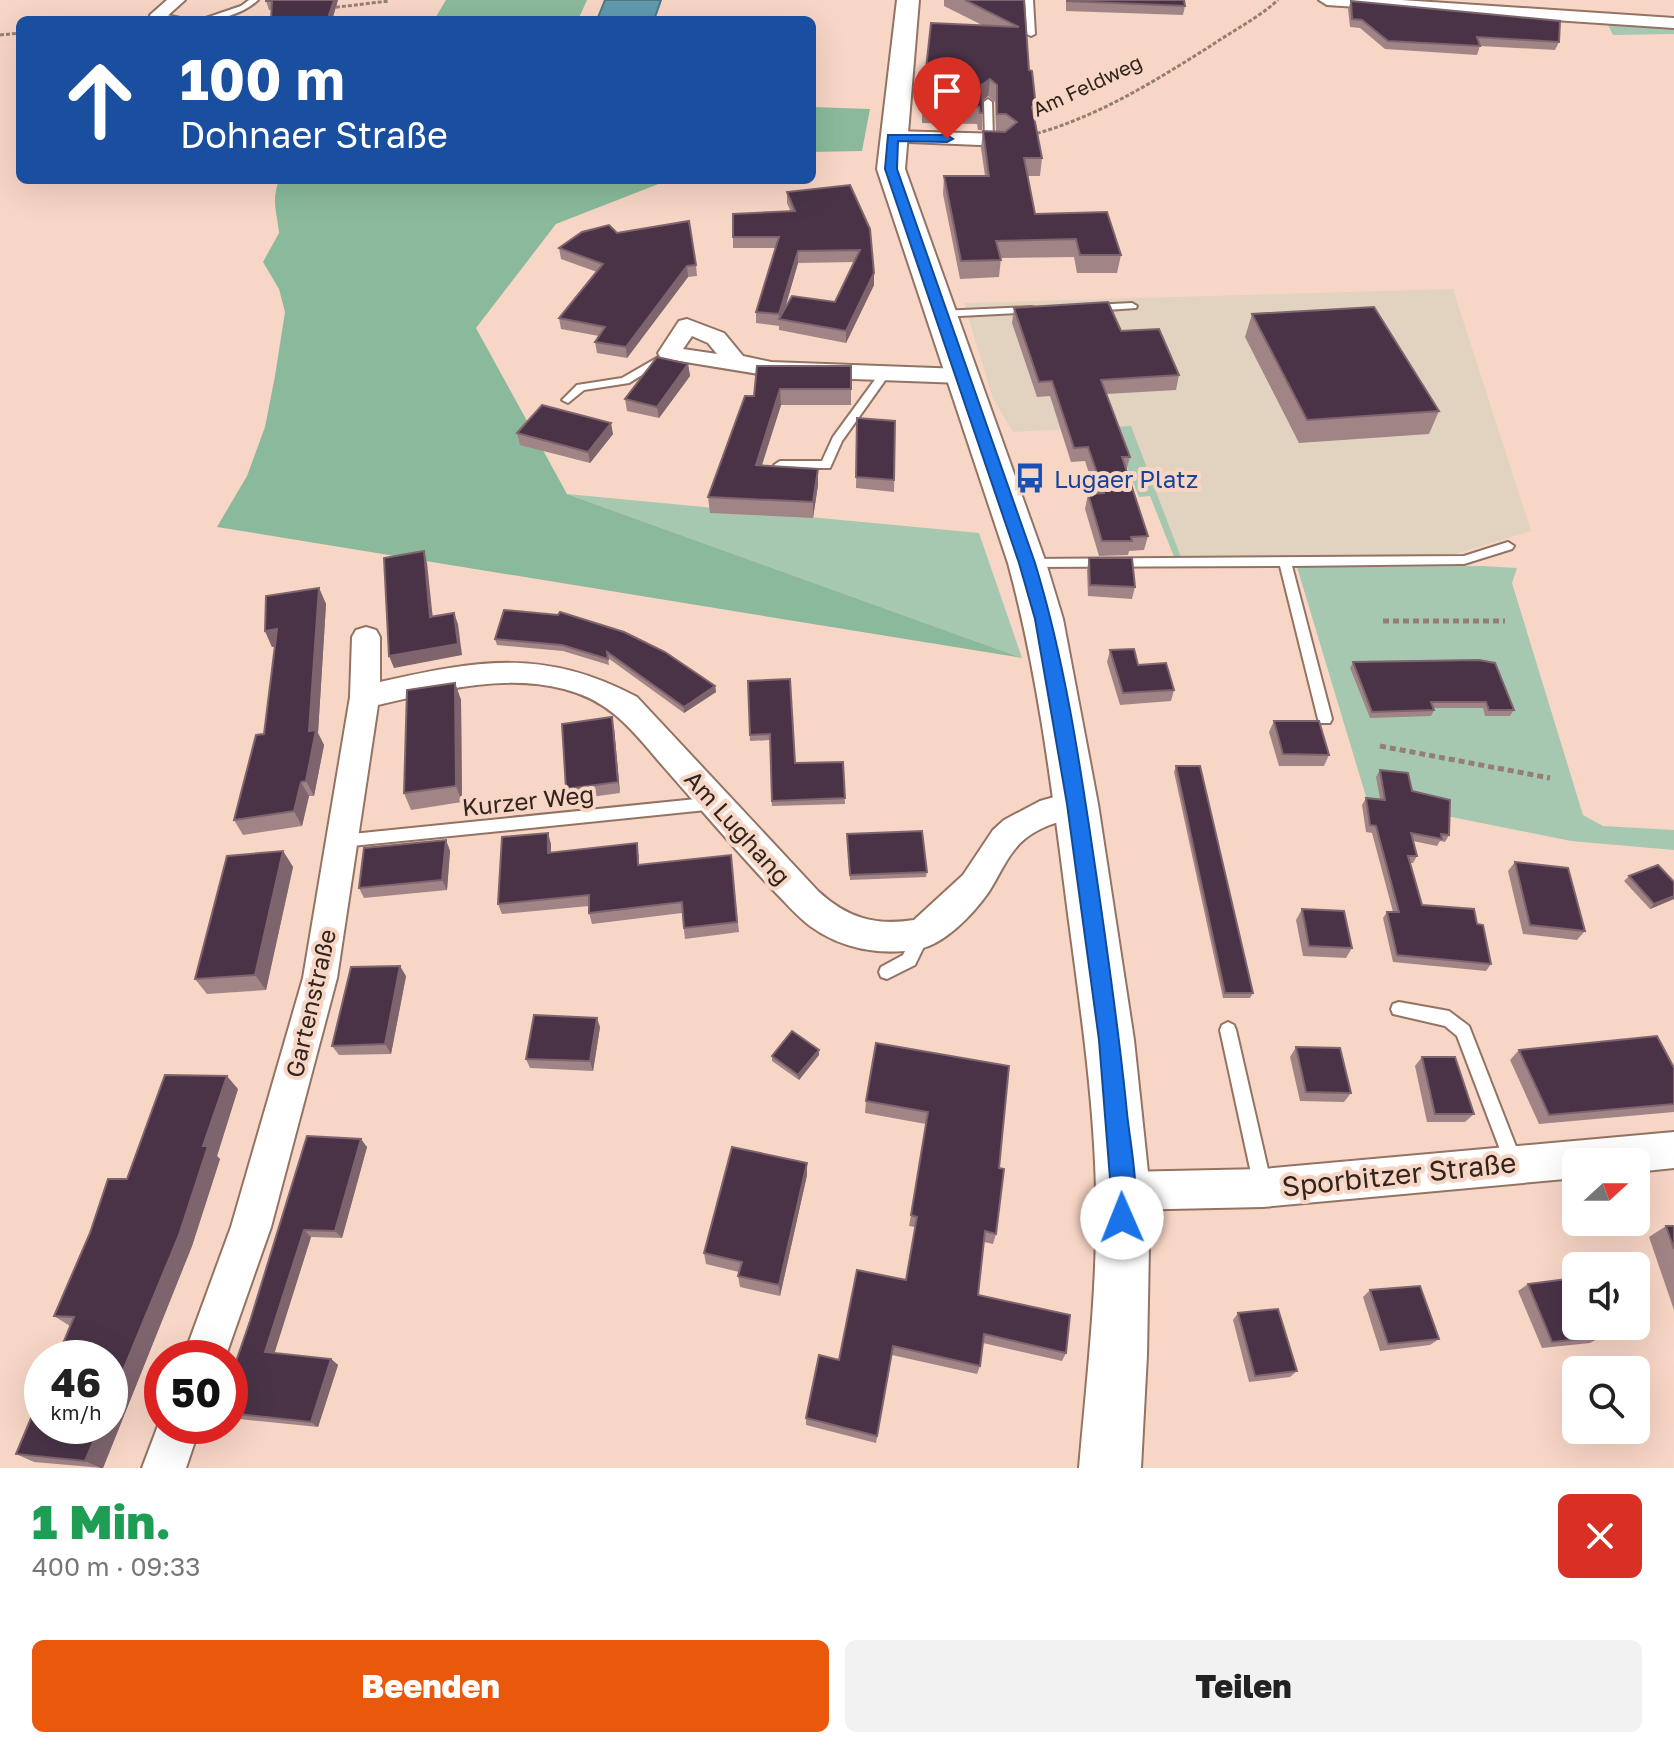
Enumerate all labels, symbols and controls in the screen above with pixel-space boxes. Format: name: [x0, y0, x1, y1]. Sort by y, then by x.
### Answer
text: 100 m: [180, 45, 345, 112]
icon: ahead: [48, 48, 152, 152]
street label: Am Feldweg: [1029, 49, 1145, 121]
pin: [913, 57, 981, 139]
icon: arrive: [925, 69, 969, 113]
text: Dohnaer Straße: [180, 113, 448, 156]
bus stop icon: Lugaer Platz: [1013, 461, 1047, 495]
place label: Lugaer Platz: [1054, 464, 1198, 493]
street label: Am Lughang: [679, 764, 797, 890]
street label: Kurzer Weg: [461, 779, 595, 821]
street label: Gartenstraße: [279, 926, 341, 1080]
street label: Sporbitzer Straße: [1280, 1145, 1518, 1203]
north arrow: [1562, 1148, 1650, 1236]
map controls: [1562, 1148, 1650, 1444]
position arrow: [1080, 1176, 1164, 1260]
button: sound: [1562, 1252, 1650, 1340]
speed limit sign: 50: [144, 1340, 248, 1444]
button: search: [1562, 1356, 1650, 1444]
text: 46: [51, 1358, 101, 1406]
text: km/h: [51, 1400, 101, 1424]
text: 1 Min.: [32, 1492, 171, 1550]
button: close: [1558, 1494, 1642, 1578]
text: 400 m · 09:33: [32, 1551, 200, 1582]
button: Beenden: [32, 1640, 829, 1732]
button: Teilen: [845, 1640, 1642, 1732]

